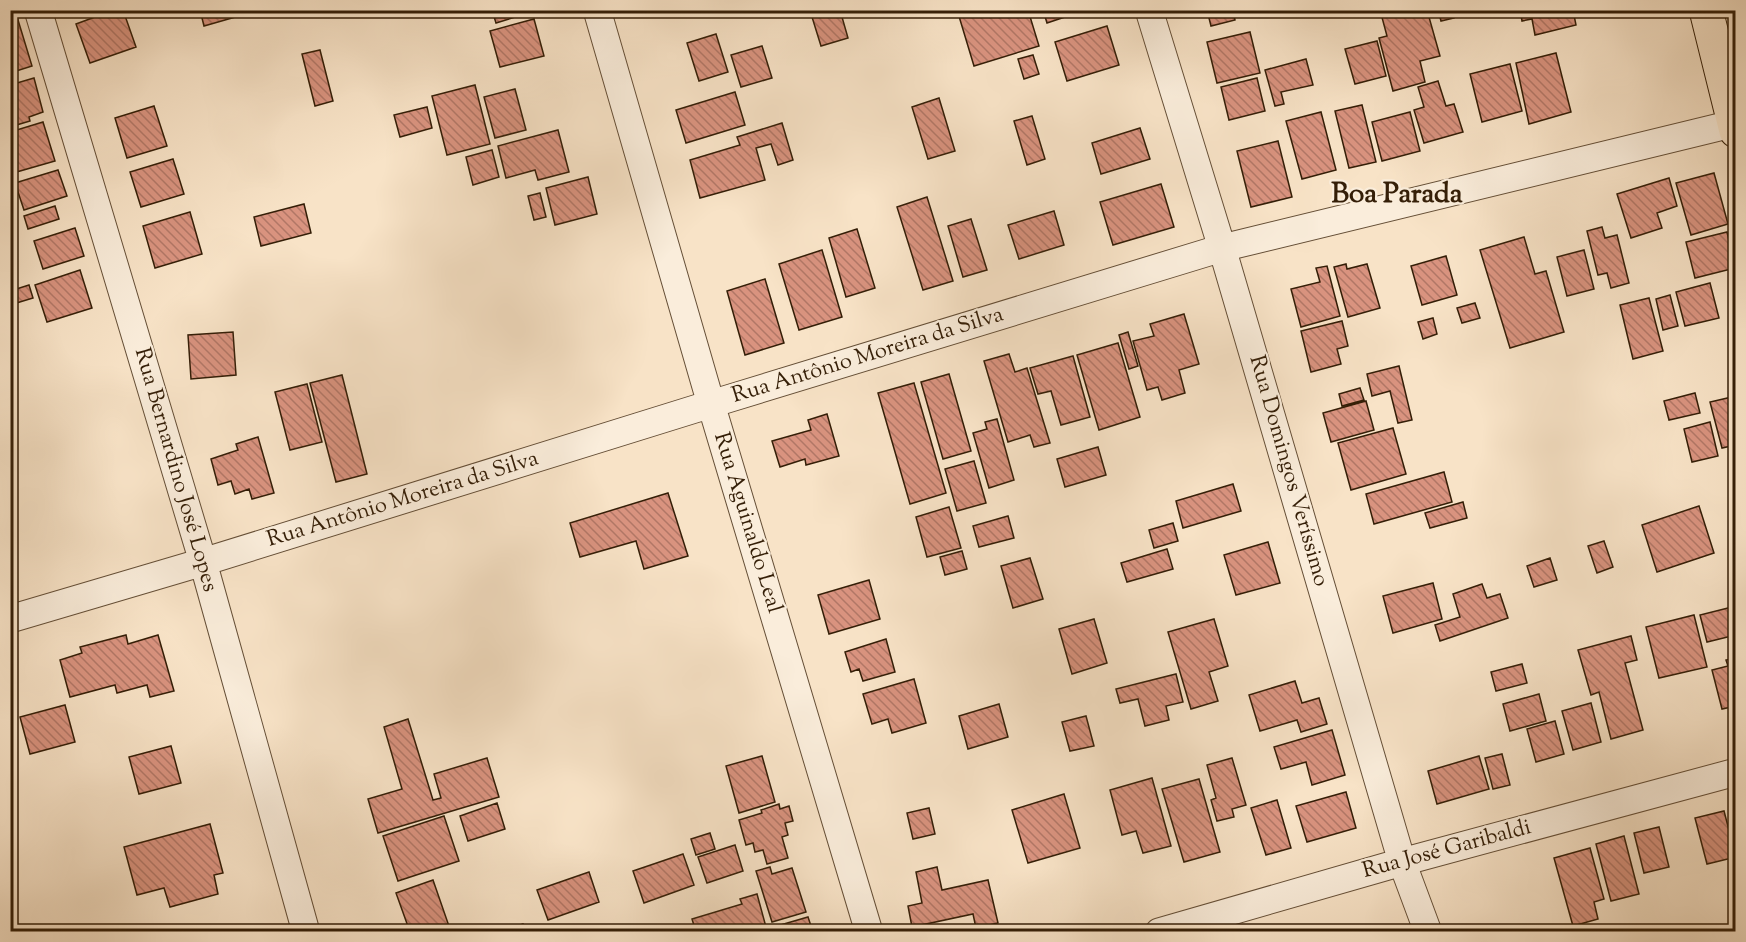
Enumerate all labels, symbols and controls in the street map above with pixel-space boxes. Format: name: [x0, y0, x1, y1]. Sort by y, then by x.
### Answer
district label: Boa Parada: [1331, 175, 1463, 215]
street label: Rua Antônio Moreira da Silva: [728, 299, 1008, 413]
street label: Rua Bernardino José Lopes: [125, 344, 225, 596]
street label: Rua Domingos Veríssimo: [1240, 352, 1336, 590]
street label: Rua Aguinaldo Leal: [704, 429, 790, 617]
street label: Rua Antônio Moreira da Silva: [263, 443, 543, 557]
street label: Rua José Garibaldi: [1359, 812, 1535, 888]

